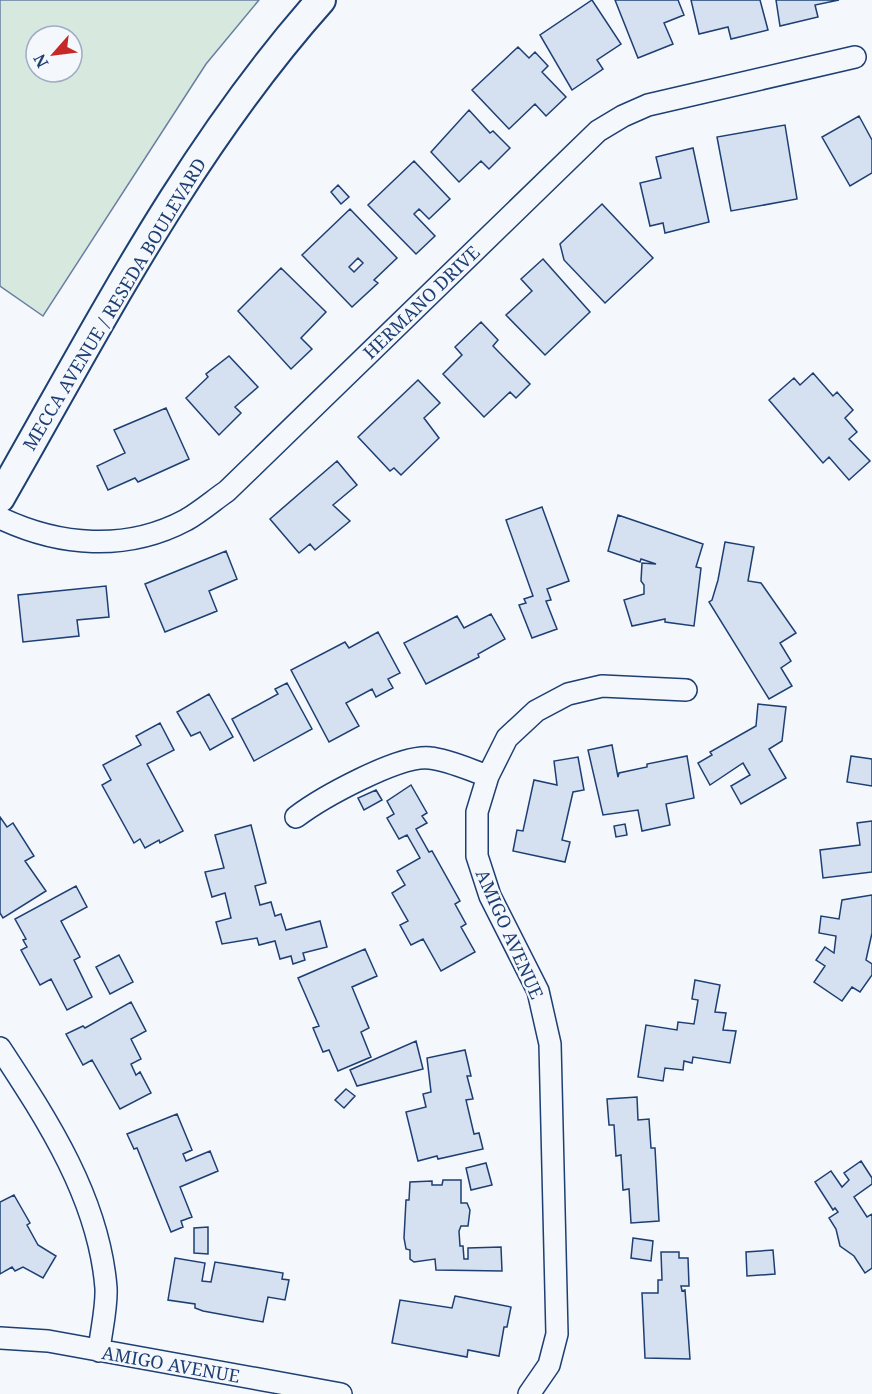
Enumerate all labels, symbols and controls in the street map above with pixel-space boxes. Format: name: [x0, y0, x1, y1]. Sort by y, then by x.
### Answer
north arrow: [24, 24, 84, 84]
text: N: [28, 50, 53, 72]
street label: MECCA AVENUE / RESEDA BOULEVARD: [17, 153, 211, 455]
street label: HERMANO DRIVE: [357, 240, 485, 364]
street label: AMIGO AVENUE: [471, 865, 549, 1003]
street label: AMIGO AVENUE: [100, 1340, 242, 1388]

